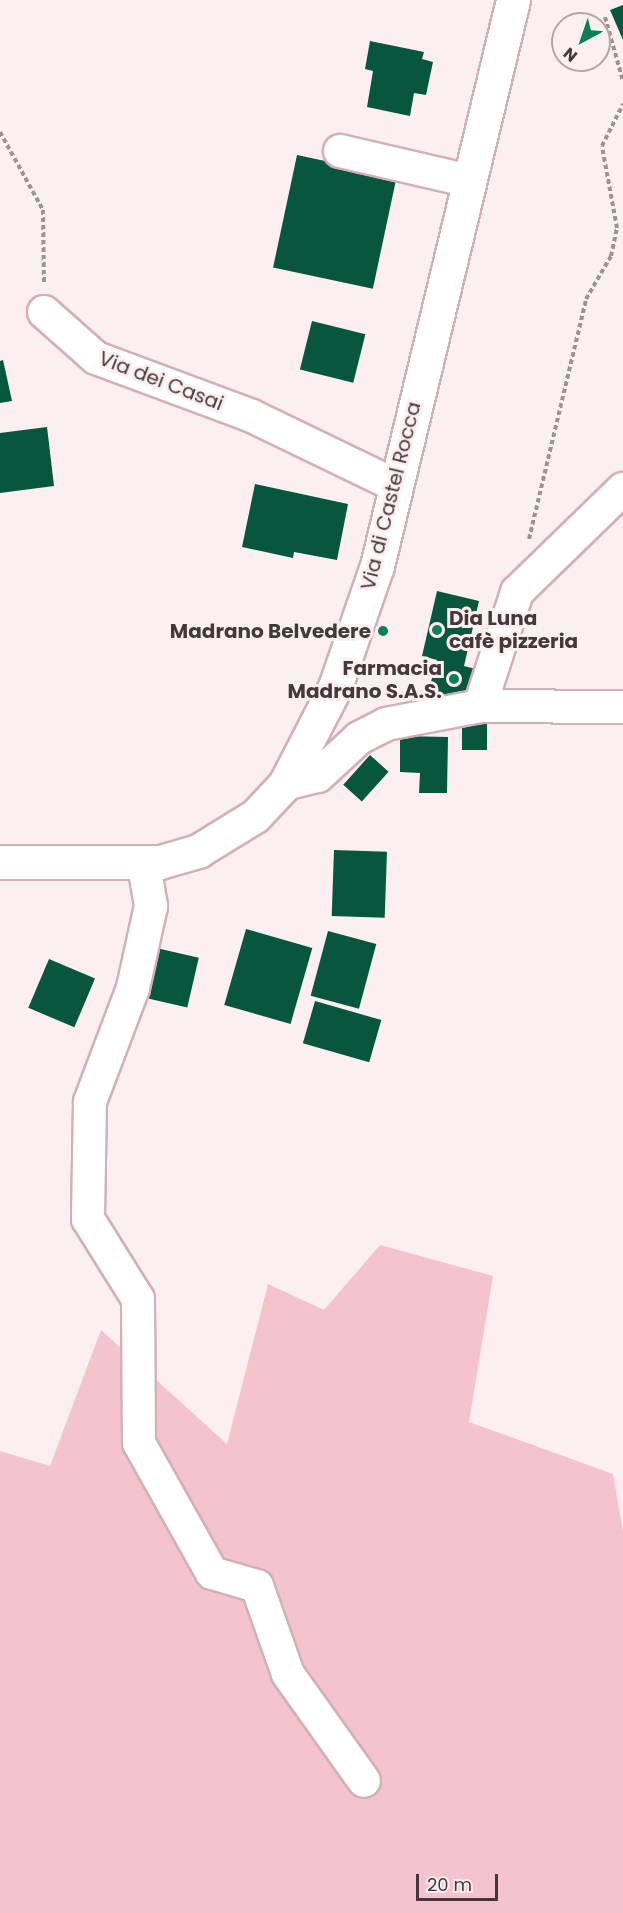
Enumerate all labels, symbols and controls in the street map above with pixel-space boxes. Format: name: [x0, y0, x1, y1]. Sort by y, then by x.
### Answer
north arrow: [551, 12, 611, 72]
text: N: [558, 42, 582, 67]
street label: Via dei Casai: [95, 346, 227, 416]
street label: Via di Castel Rocca: [356, 399, 426, 593]
place label: Dia Luna cafè pizzeria: [449, 606, 578, 653]
place label: Madrano Belvedere: [170, 619, 371, 643]
marker: Dia Luna cafè pizzeria: [430, 623, 444, 637]
marker: Madrano Belvedere: [376, 624, 390, 638]
place label: Farmacia Madrano S.A.S.: [288, 656, 442, 703]
marker: Farmacia Madrano S.A.S.: [447, 672, 461, 686]
scale bar: [419, 1862, 502, 1900]
text: 20 m: [427, 1872, 472, 1897]

